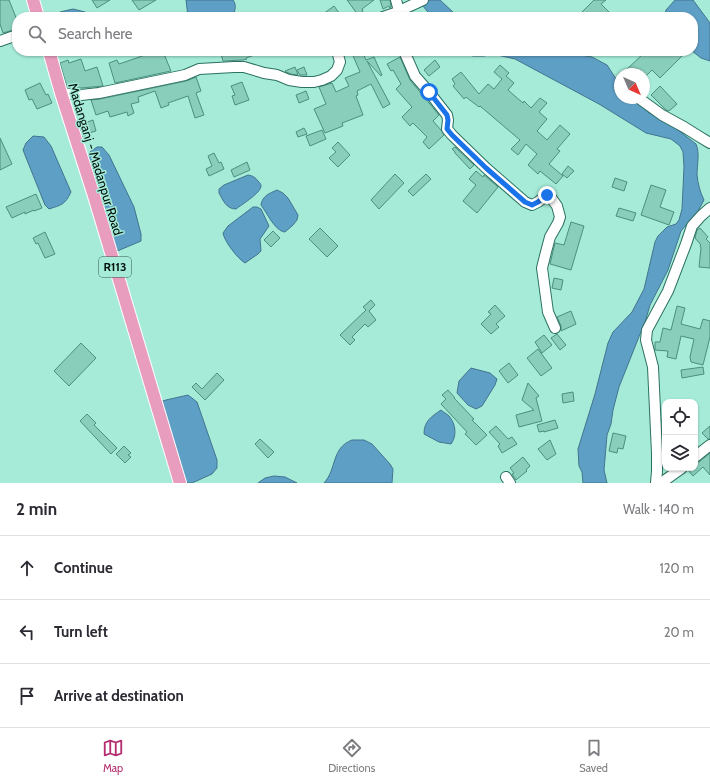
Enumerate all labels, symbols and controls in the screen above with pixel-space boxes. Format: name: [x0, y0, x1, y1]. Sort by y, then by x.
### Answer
search box: [12, 12, 698, 56]
icon: search: [26, 23, 48, 45]
text: Search here: [58, 25, 133, 43]
north arrow: [614, 68, 650, 104]
street label: Madanganj - Madanpur Road: [64, 81, 127, 237]
route start: [420, 83, 438, 101]
route end: [538, 186, 556, 204]
road number: R113: [99, 257, 131, 277]
map controls: [662, 399, 698, 471]
button: locate: [662, 399, 698, 435]
button: layers: [662, 435, 698, 471]
text: 2 min: [16, 499, 57, 519]
text: Walk · 140 m: [623, 501, 694, 517]
icon: ahead: [16, 557, 38, 579]
text: Continue: [54, 559, 113, 577]
text: 120 m: [660, 560, 694, 576]
icon: left: [16, 621, 38, 643]
text: Turn left: [54, 623, 108, 641]
text: 20 m: [664, 624, 694, 640]
icon: arrive: [16, 685, 38, 707]
text: Arrive at destination: [54, 687, 184, 705]
tab: Map: [102, 737, 124, 775]
tab: Directions: [328, 737, 375, 775]
tab: Saved: [579, 737, 608, 775]

